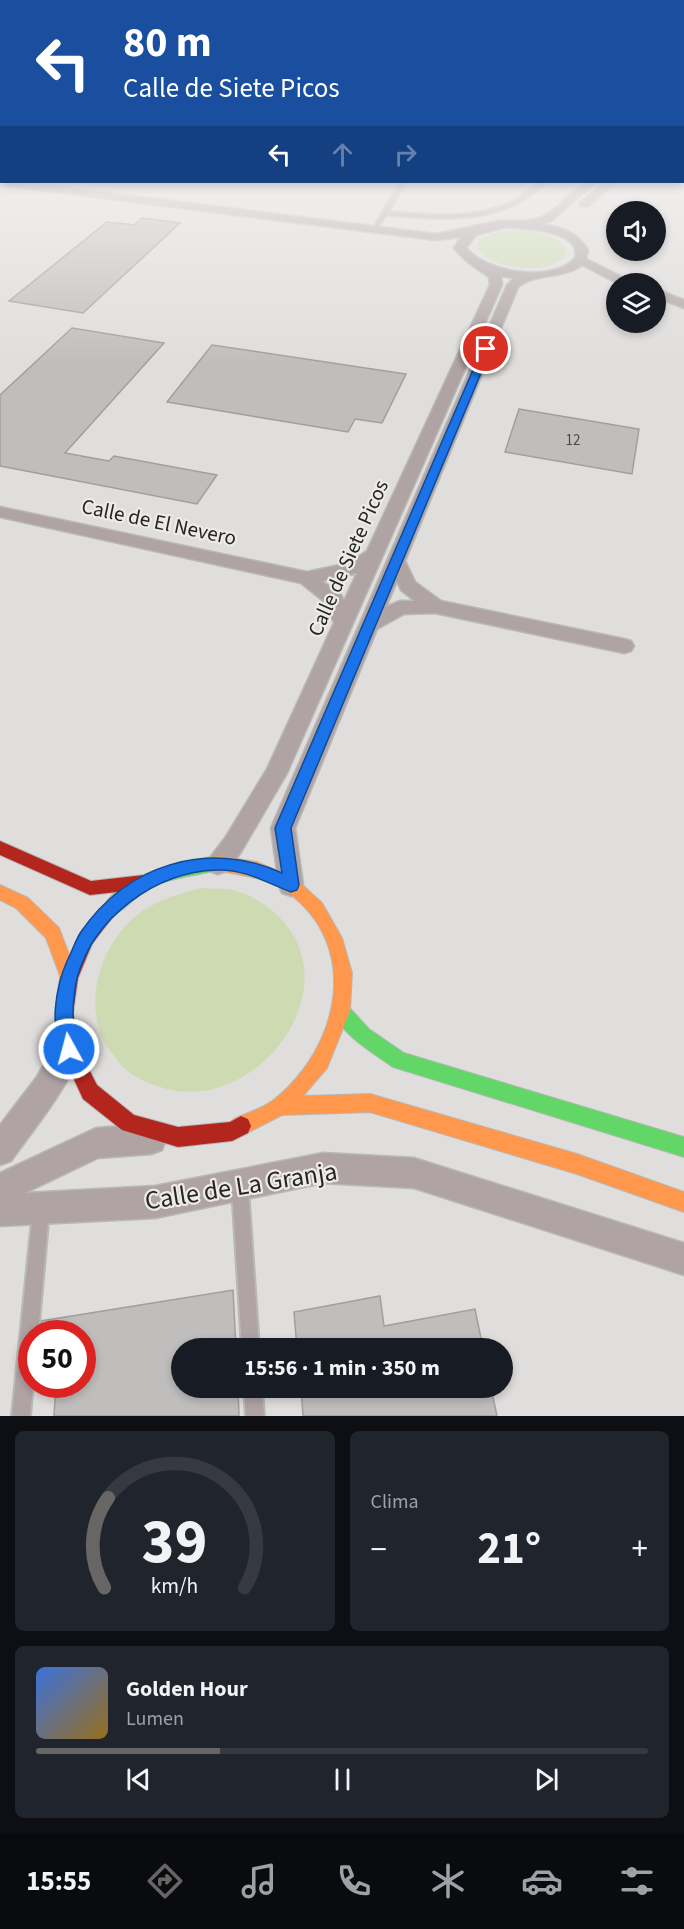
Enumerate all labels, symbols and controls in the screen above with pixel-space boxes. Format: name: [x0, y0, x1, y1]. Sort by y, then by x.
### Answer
text: 80 m: [123, 13, 212, 73]
icon: left: [24, 24, 102, 102]
text: Calle de Siete Picos: [123, 69, 340, 108]
icon: left: [263, 138, 296, 171]
icon: ahead: [326, 138, 359, 171]
icon: right: [389, 138, 422, 171]
map controls: [606, 201, 666, 333]
button: sound: [606, 201, 666, 261]
button: layers: [606, 273, 666, 333]
pin: [460, 323, 511, 374]
icon: arrive: [469, 332, 502, 365]
house number: 12: [566, 430, 580, 451]
street label: Calle de Siete Picos: [300, 475, 396, 641]
street label: Calle de El Nevero: [79, 491, 239, 553]
position arrow: [37, 1017, 101, 1081]
street label: Calle de La Granja: [142, 1153, 340, 1219]
speed limit sign: 50: [18, 1320, 96, 1398]
text: 15:56 · 1 min · 350 m: [244, 1352, 440, 1384]
text: Clima: [371, 1488, 419, 1516]
text: 39: [142, 1498, 208, 1587]
text: 21°: [477, 1517, 541, 1581]
text: −: [371, 1526, 387, 1573]
text: +: [632, 1526, 648, 1573]
text: km/h: [151, 1571, 199, 1602]
text: Golden Hour: [126, 1673, 248, 1705]
text: Lumen: [126, 1705, 184, 1733]
icon: previous: [122, 1763, 155, 1796]
icon: pause: [326, 1763, 359, 1796]
icon: next: [530, 1763, 563, 1796]
icon: directions: [144, 1860, 186, 1902]
icon: music: [238, 1860, 280, 1902]
icon: phone: [333, 1860, 375, 1902]
icon: climate: [427, 1860, 469, 1902]
icon: car: [521, 1860, 563, 1902]
icon: filters: [616, 1860, 658, 1902]
text: 15:55: [26, 1862, 91, 1901]

